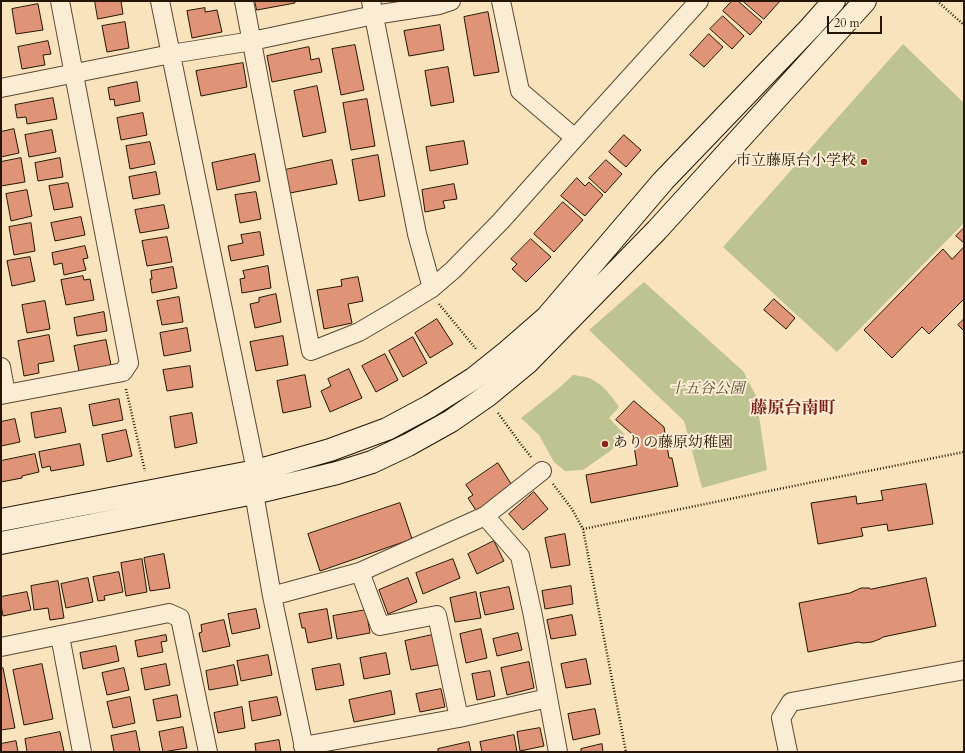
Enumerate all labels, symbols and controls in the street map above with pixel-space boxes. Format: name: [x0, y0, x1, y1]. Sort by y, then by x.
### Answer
scale bar: [829, 8, 884, 34]
text: 20 m: [834, 15, 860, 31]
place label: 市立藤原台小学校: [736, 153, 856, 171]
marker: 市立藤原台小学校: [859, 157, 869, 167]
park label: 十五谷公園: [670, 381, 744, 399]
district label: 藤原台南町: [751, 399, 835, 419]
place label: ありの藤原幼稚園: [613, 435, 733, 453]
marker: ありの藤原幼稚園: [600, 439, 610, 449]

